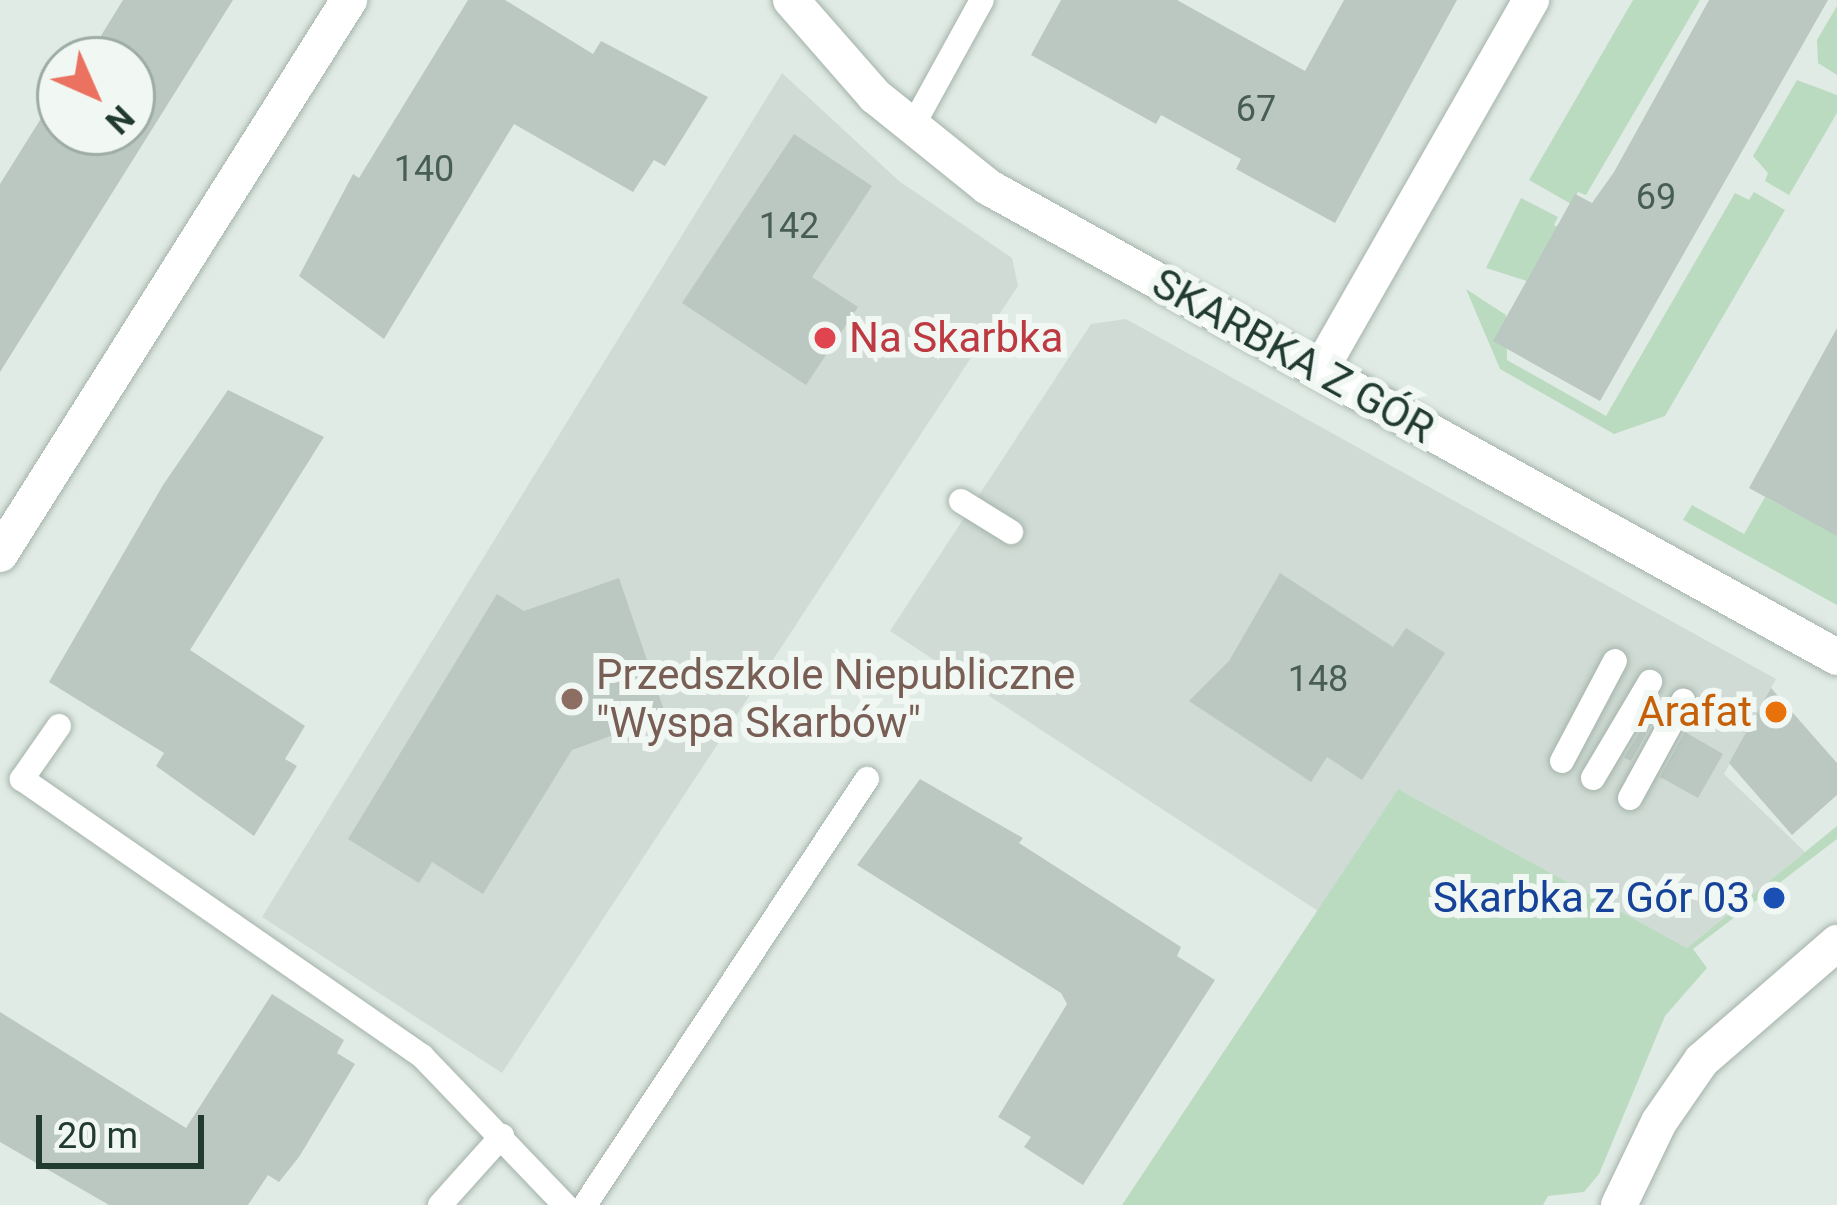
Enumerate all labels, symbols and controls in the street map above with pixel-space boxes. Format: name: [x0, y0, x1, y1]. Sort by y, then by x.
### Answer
north arrow: [36, 36, 156, 156]
house number: 67: [1236, 88, 1276, 132]
text: N: [98, 98, 142, 142]
house number: 140: [394, 148, 454, 192]
house number: 69: [1636, 176, 1676, 220]
house number: 142: [759, 205, 819, 249]
street label: SKARBKA Z GÓR: [1144, 258, 1442, 454]
place label: Na Skarbka: [849, 313, 1063, 363]
marker: Na Skarbka: [812, 325, 838, 351]
place label: Przedszkole Niepubliczne "Wyspa Skarbów": [596, 650, 1075, 748]
house number: 148: [1288, 658, 1348, 702]
marker: Przedszkole Niepubliczne "Wyspa Skarbów": [559, 686, 585, 712]
place label: Arafat: [1637, 687, 1752, 737]
marker: Arafat: [1763, 699, 1789, 725]
place label: Skarbka z Gór 03: [1433, 873, 1750, 923]
marker: Skarbka z Gór 03: [1761, 885, 1787, 911]
scale bar: [42, 1091, 210, 1165]
text: 20 m: [57, 1115, 138, 1157]

